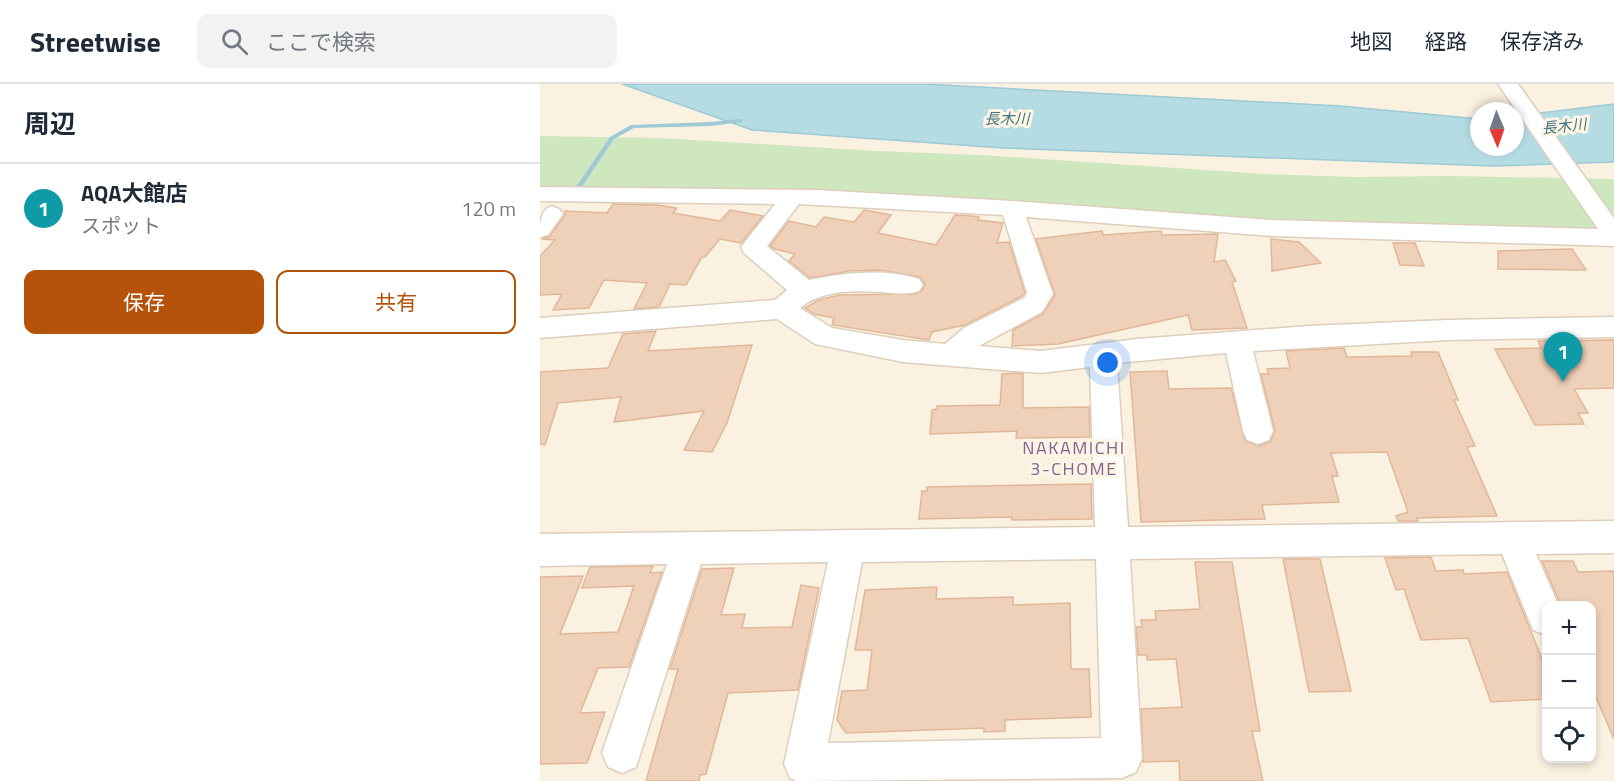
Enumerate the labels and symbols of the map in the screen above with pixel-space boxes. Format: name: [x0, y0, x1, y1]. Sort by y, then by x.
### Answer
north arrow: [1470, 102, 1524, 156]
water label: 長木川: [984, 107, 1031, 130]
water label: 長木川: [1540, 112, 1590, 140]
pin: 1: [1544, 332, 1582, 382]
your location: [1093, 348, 1122, 377]
district label: NAKAMICHI 3-CHOME: [1022, 434, 1126, 482]

